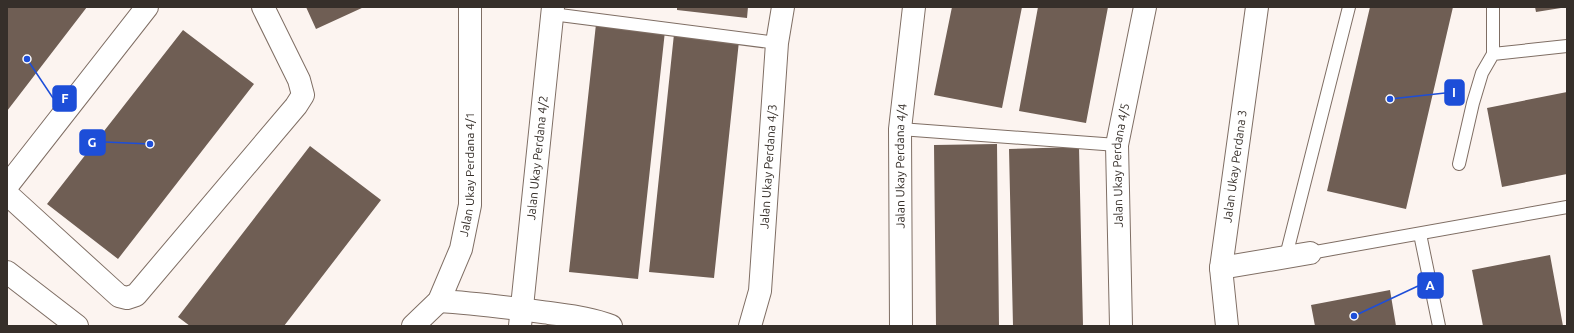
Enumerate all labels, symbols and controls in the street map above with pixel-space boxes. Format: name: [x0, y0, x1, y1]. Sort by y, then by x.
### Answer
callout: I: [1445, 80, 1464, 105]
text: I: [1452, 85, 1456, 99]
callout: F: [53, 86, 76, 111]
text: F: [61, 91, 69, 105]
street label: Jalan Ukay Perdana 4/2: [524, 95, 550, 221]
street label: Jalan Ukay Perdana 4/5: [1110, 102, 1131, 228]
street label: Jalan Ukay Perdana 4/4: [893, 103, 909, 229]
street label: Jalan Ukay Perdana 4/3: [757, 104, 779, 229]
street label: Jalan Ukay Perdana 3: [1220, 109, 1249, 223]
street label: Jalan Ukay Perdana 4/1: [457, 112, 476, 238]
callout: G: [80, 130, 105, 155]
text: G: [88, 135, 97, 149]
callout: A: [1418, 273, 1443, 298]
text: A: [1425, 278, 1435, 292]

